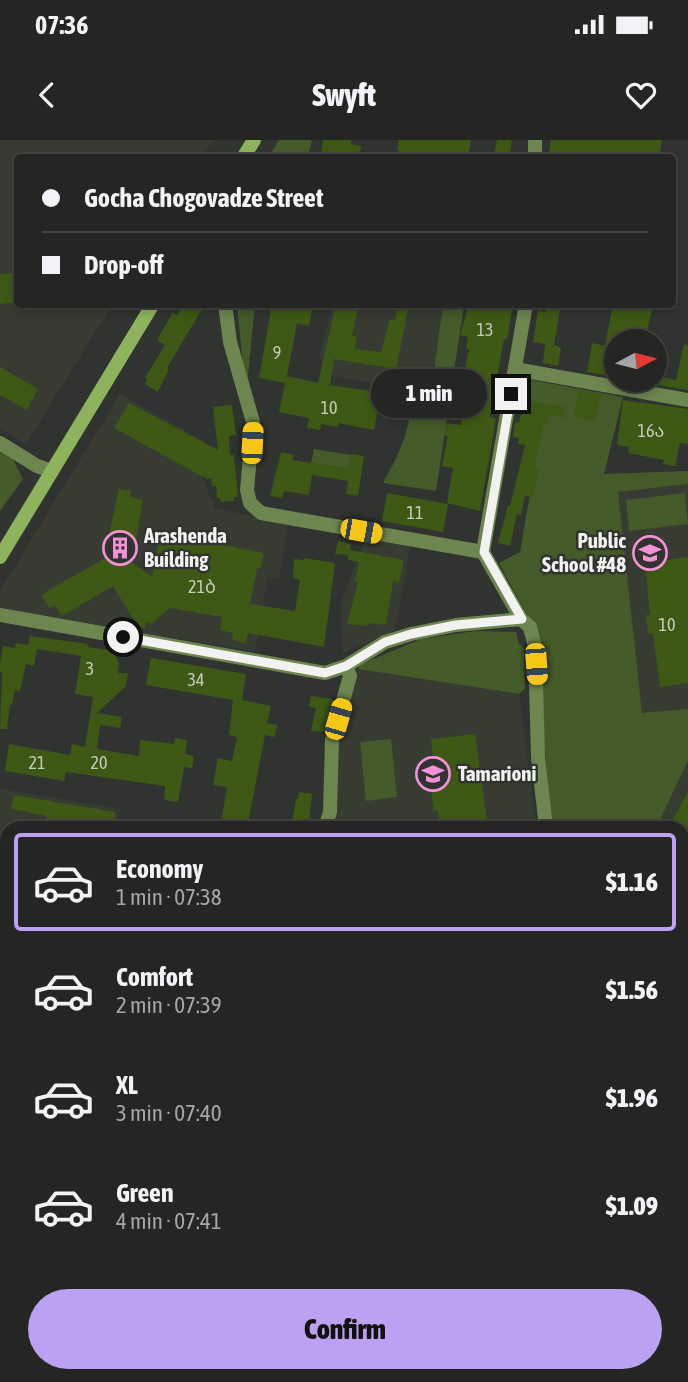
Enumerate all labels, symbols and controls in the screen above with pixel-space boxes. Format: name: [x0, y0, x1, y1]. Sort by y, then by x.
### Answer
text: 07:36: [35, 10, 89, 40]
icon: back: [28, 76, 66, 114]
text: Swyft: [312, 76, 376, 113]
icon: heart: [622, 76, 660, 114]
text: Gocha Chogovadze Street: [84, 183, 323, 213]
text: Drop-off: [84, 250, 164, 280]
house number: 13: [477, 319, 493, 340]
north arrow: [604, 329, 667, 392]
map controls: [604, 329, 667, 392]
house number: 9: [273, 342, 281, 363]
callout: 1 min: [371, 370, 486, 418]
route end: [495, 378, 527, 410]
text: 1 min: [406, 380, 452, 406]
house number: 10: [321, 397, 337, 418]
house number: 16ა: [638, 420, 664, 441]
car: [241, 421, 264, 465]
house number: 11: [407, 502, 423, 523]
car: [339, 517, 384, 545]
place label: Arashenda Building: [143, 523, 227, 571]
place label: Public School #48: [542, 528, 626, 576]
building icon: Arashenda Building: [101, 529, 139, 567]
school or university icon: Public School #48: [631, 534, 669, 572]
house number: 21ბ: [188, 576, 216, 597]
house number: 10: [659, 614, 675, 635]
route start: [107, 621, 139, 653]
car: [525, 642, 548, 686]
house number: 3: [86, 658, 94, 679]
house number: 34: [188, 669, 204, 690]
car: [323, 696, 354, 742]
house number: 21: [29, 752, 45, 773]
house number: 20: [91, 752, 107, 773]
school or university icon: Tamarioni: [414, 755, 452, 793]
place label: Tamarioni: [458, 761, 536, 785]
icon: car: [32, 851, 95, 914]
text: Economy: [116, 854, 203, 884]
text: $1.16: [606, 867, 658, 897]
text: 1 min · 07:38: [116, 884, 222, 910]
icon: car: [32, 959, 95, 1022]
text: Comfort: [116, 962, 193, 992]
text: $1.56: [606, 975, 658, 1005]
text: 2 min · 07:39: [116, 992, 222, 1018]
icon: car: [32, 1067, 95, 1130]
text: XL: [116, 1070, 138, 1100]
text: $1.96: [606, 1083, 658, 1113]
text: 3 min · 07:40: [116, 1100, 222, 1126]
icon: car: [32, 1175, 95, 1238]
text: Green: [116, 1178, 174, 1208]
text: $1.09: [606, 1191, 658, 1221]
text: 4 min · 07:41: [116, 1208, 222, 1234]
button: Confirm: [28, 1289, 662, 1369]

